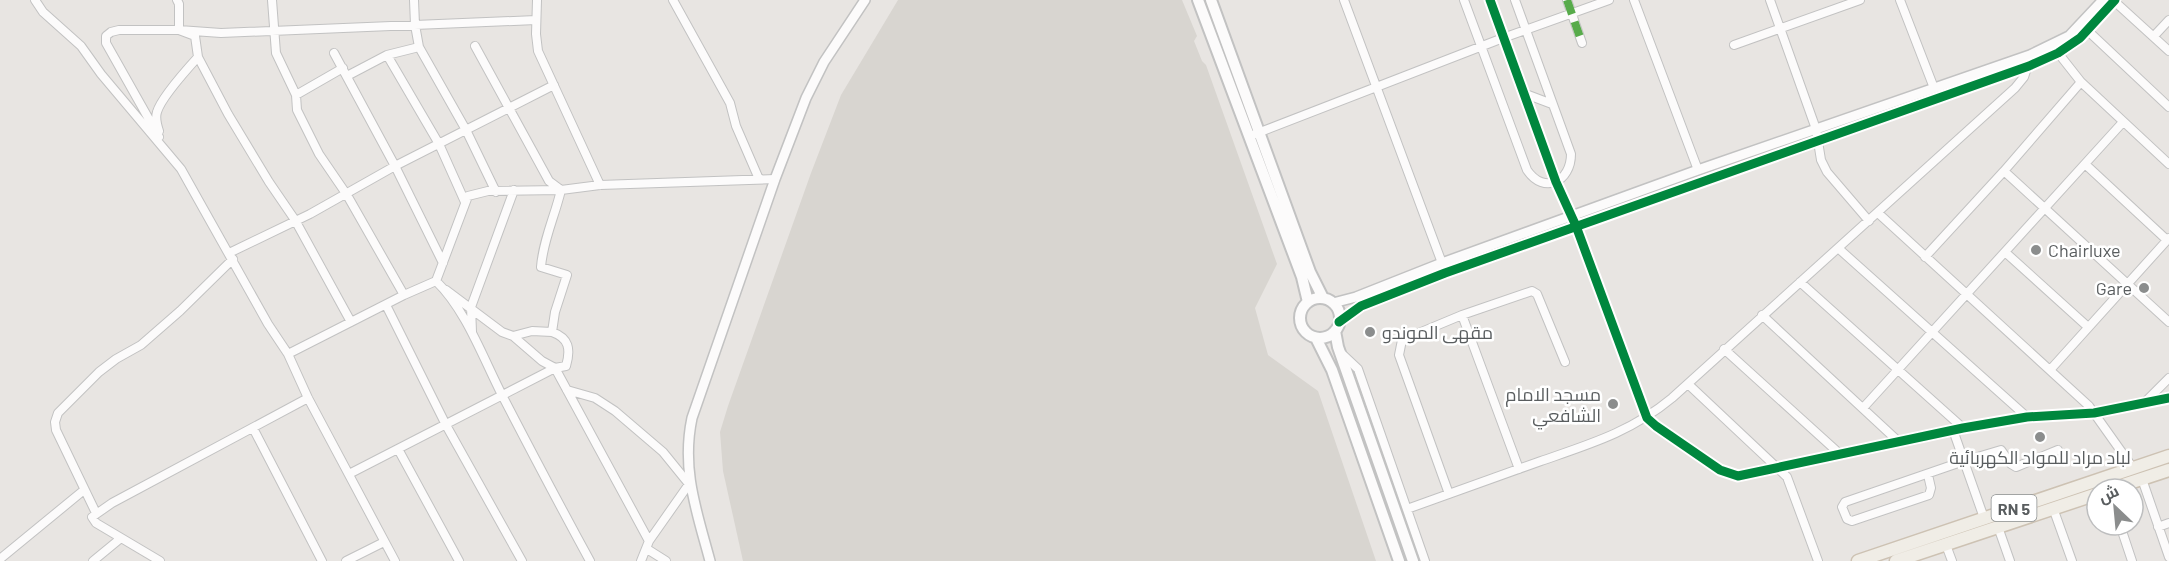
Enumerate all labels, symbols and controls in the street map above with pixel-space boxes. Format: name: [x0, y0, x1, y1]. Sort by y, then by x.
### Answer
place label: Chairluxe: [2048, 239, 2121, 261]
marker: Chairluxe: [2029, 243, 2043, 257]
place label: Gare: [2096, 277, 2132, 299]
marker: Gare: [2137, 281, 2151, 295]
place label: مقهى الموندو: [1382, 321, 1493, 344]
marker: مقهى الموندو: [1363, 325, 1377, 339]
place label: مسجد الامام الشافعي: [1505, 383, 1601, 430]
marker: مسجد الامام الشافعي: [1606, 397, 1620, 411]
marker: لباد مراد للمواد الكهربائية: [2033, 430, 2047, 444]
place label: لباد مراد للمواد الكهربائية: [1949, 446, 2131, 469]
north arrow: [2085, 477, 2145, 537]
text: ش: [2095, 480, 2122, 507]
road number: RN 5: [1992, 495, 2036, 521]

